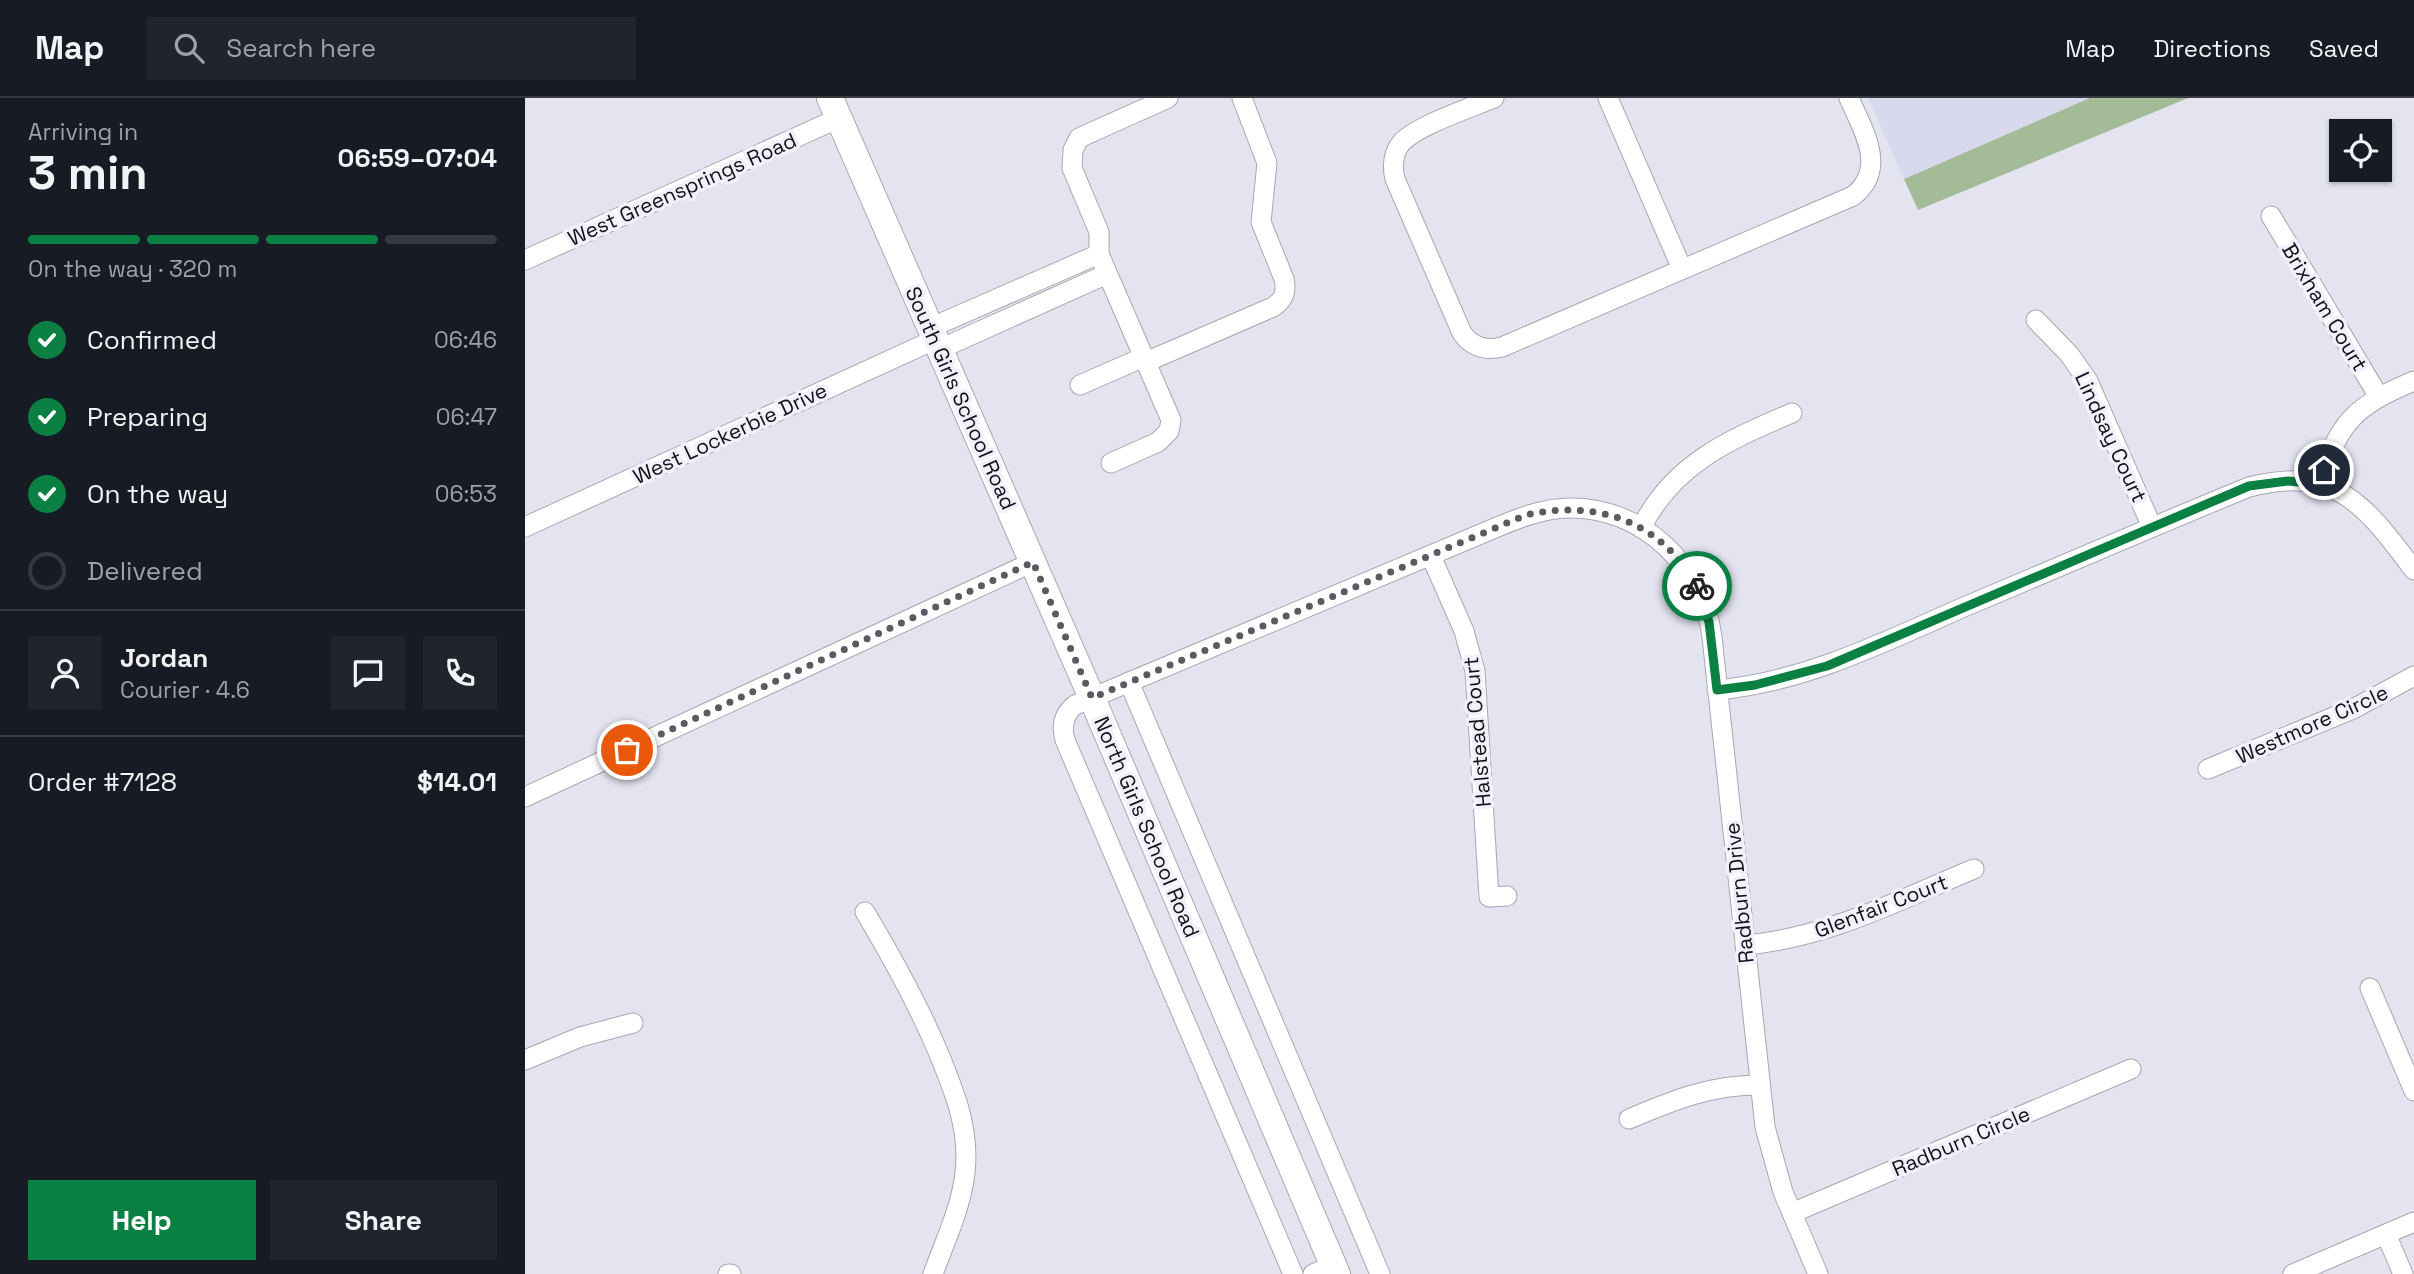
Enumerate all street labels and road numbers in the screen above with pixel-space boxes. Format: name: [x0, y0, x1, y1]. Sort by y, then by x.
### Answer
street label: West Greensprings Road: [563, 126, 801, 252]
street label: Brixham Court: [2276, 238, 2374, 376]
street label: South Girls School Road: [900, 282, 1022, 514]
street label: Lindsay Court: [2069, 367, 2153, 507]
street label: West Lockerbie Drive: [629, 376, 831, 490]
street label: Halstead Court: [1457, 656, 1497, 808]
street label: Westmore Circle: [2232, 678, 2392, 770]
street label: North Girls School Road: [1088, 712, 1206, 942]
street label: Radburn Drive: [1718, 821, 1760, 965]
street label: Glenfair Court: [1811, 868, 1951, 944]
street label: Radburn Circle: [1888, 1100, 2034, 1182]

